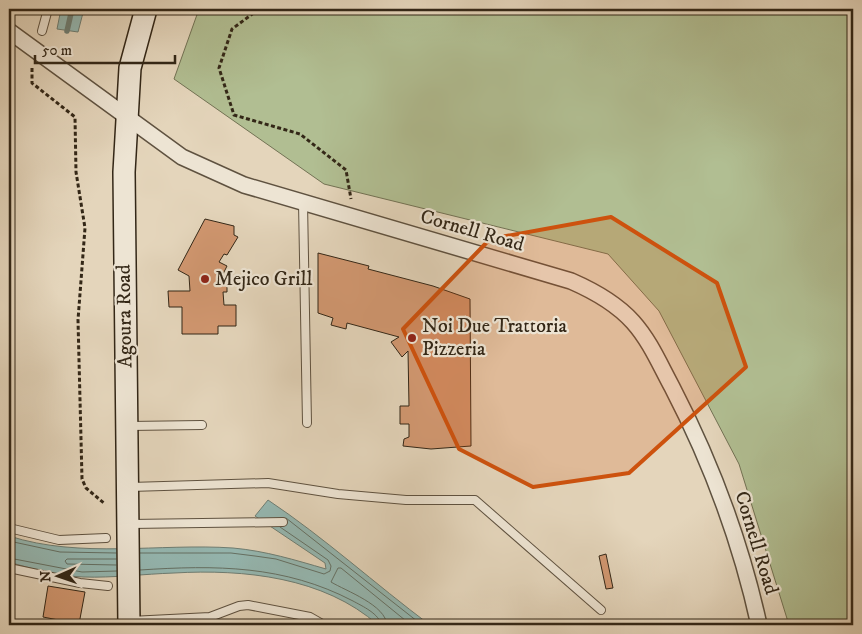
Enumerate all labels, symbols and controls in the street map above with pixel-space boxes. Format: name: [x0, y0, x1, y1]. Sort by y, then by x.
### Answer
scale bar: [35, 32, 175, 64]
text: 50 m: [42, 41, 72, 60]
street label: Cornell Road: [417, 204, 527, 258]
street label: Agoura Road: [112, 264, 138, 368]
place label: Mejico Grill: [215, 267, 312, 292]
marker: Mejico Grill: [199, 273, 211, 285]
place label: Noi Due Trattoria Pizzeria: [422, 314, 567, 362]
marker: Noi Due Trattoria Pizzeria: [406, 332, 418, 344]
street label: Cornell Road: [728, 488, 784, 598]
north arrow: [32, 552, 82, 602]
text: N: [37, 570, 55, 582]

